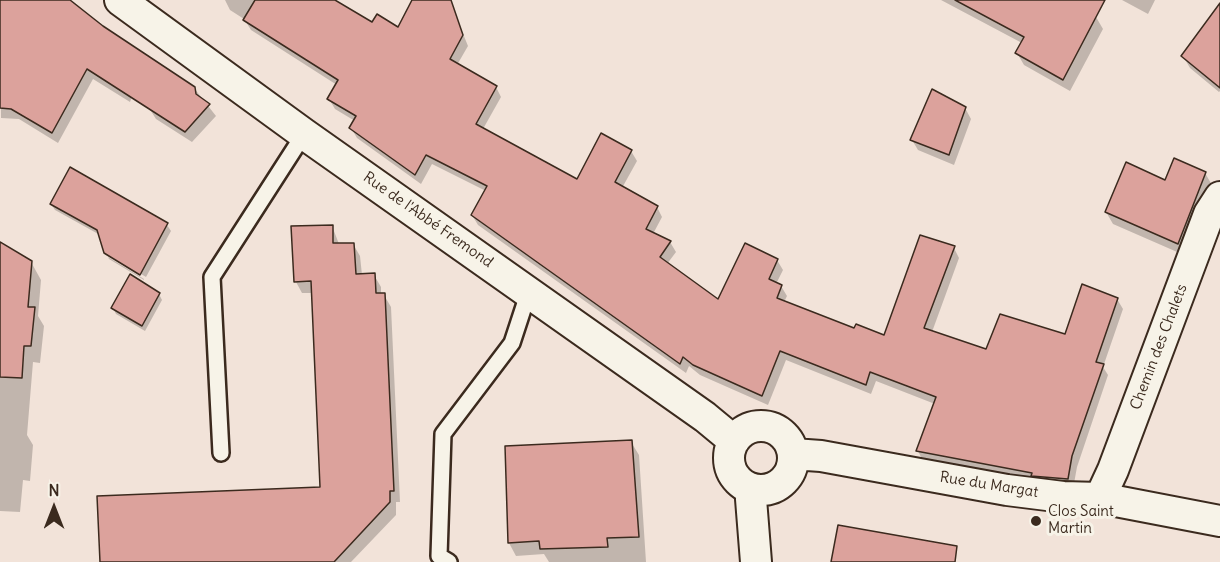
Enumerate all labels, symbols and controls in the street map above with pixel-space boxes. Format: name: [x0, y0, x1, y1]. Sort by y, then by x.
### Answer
street label: Rue de l'Abbé Fremond: [360, 168, 496, 272]
street label: Chemin des Chalets: [1127, 282, 1191, 412]
street label: Rue du Margat: [938, 468, 1040, 502]
north arrow: [24, 478, 84, 538]
text: N: [48, 480, 60, 500]
place label: Clos Saint Martin: [1048, 503, 1114, 538]
marker: Clos Saint Martin: [1029, 514, 1043, 528]

